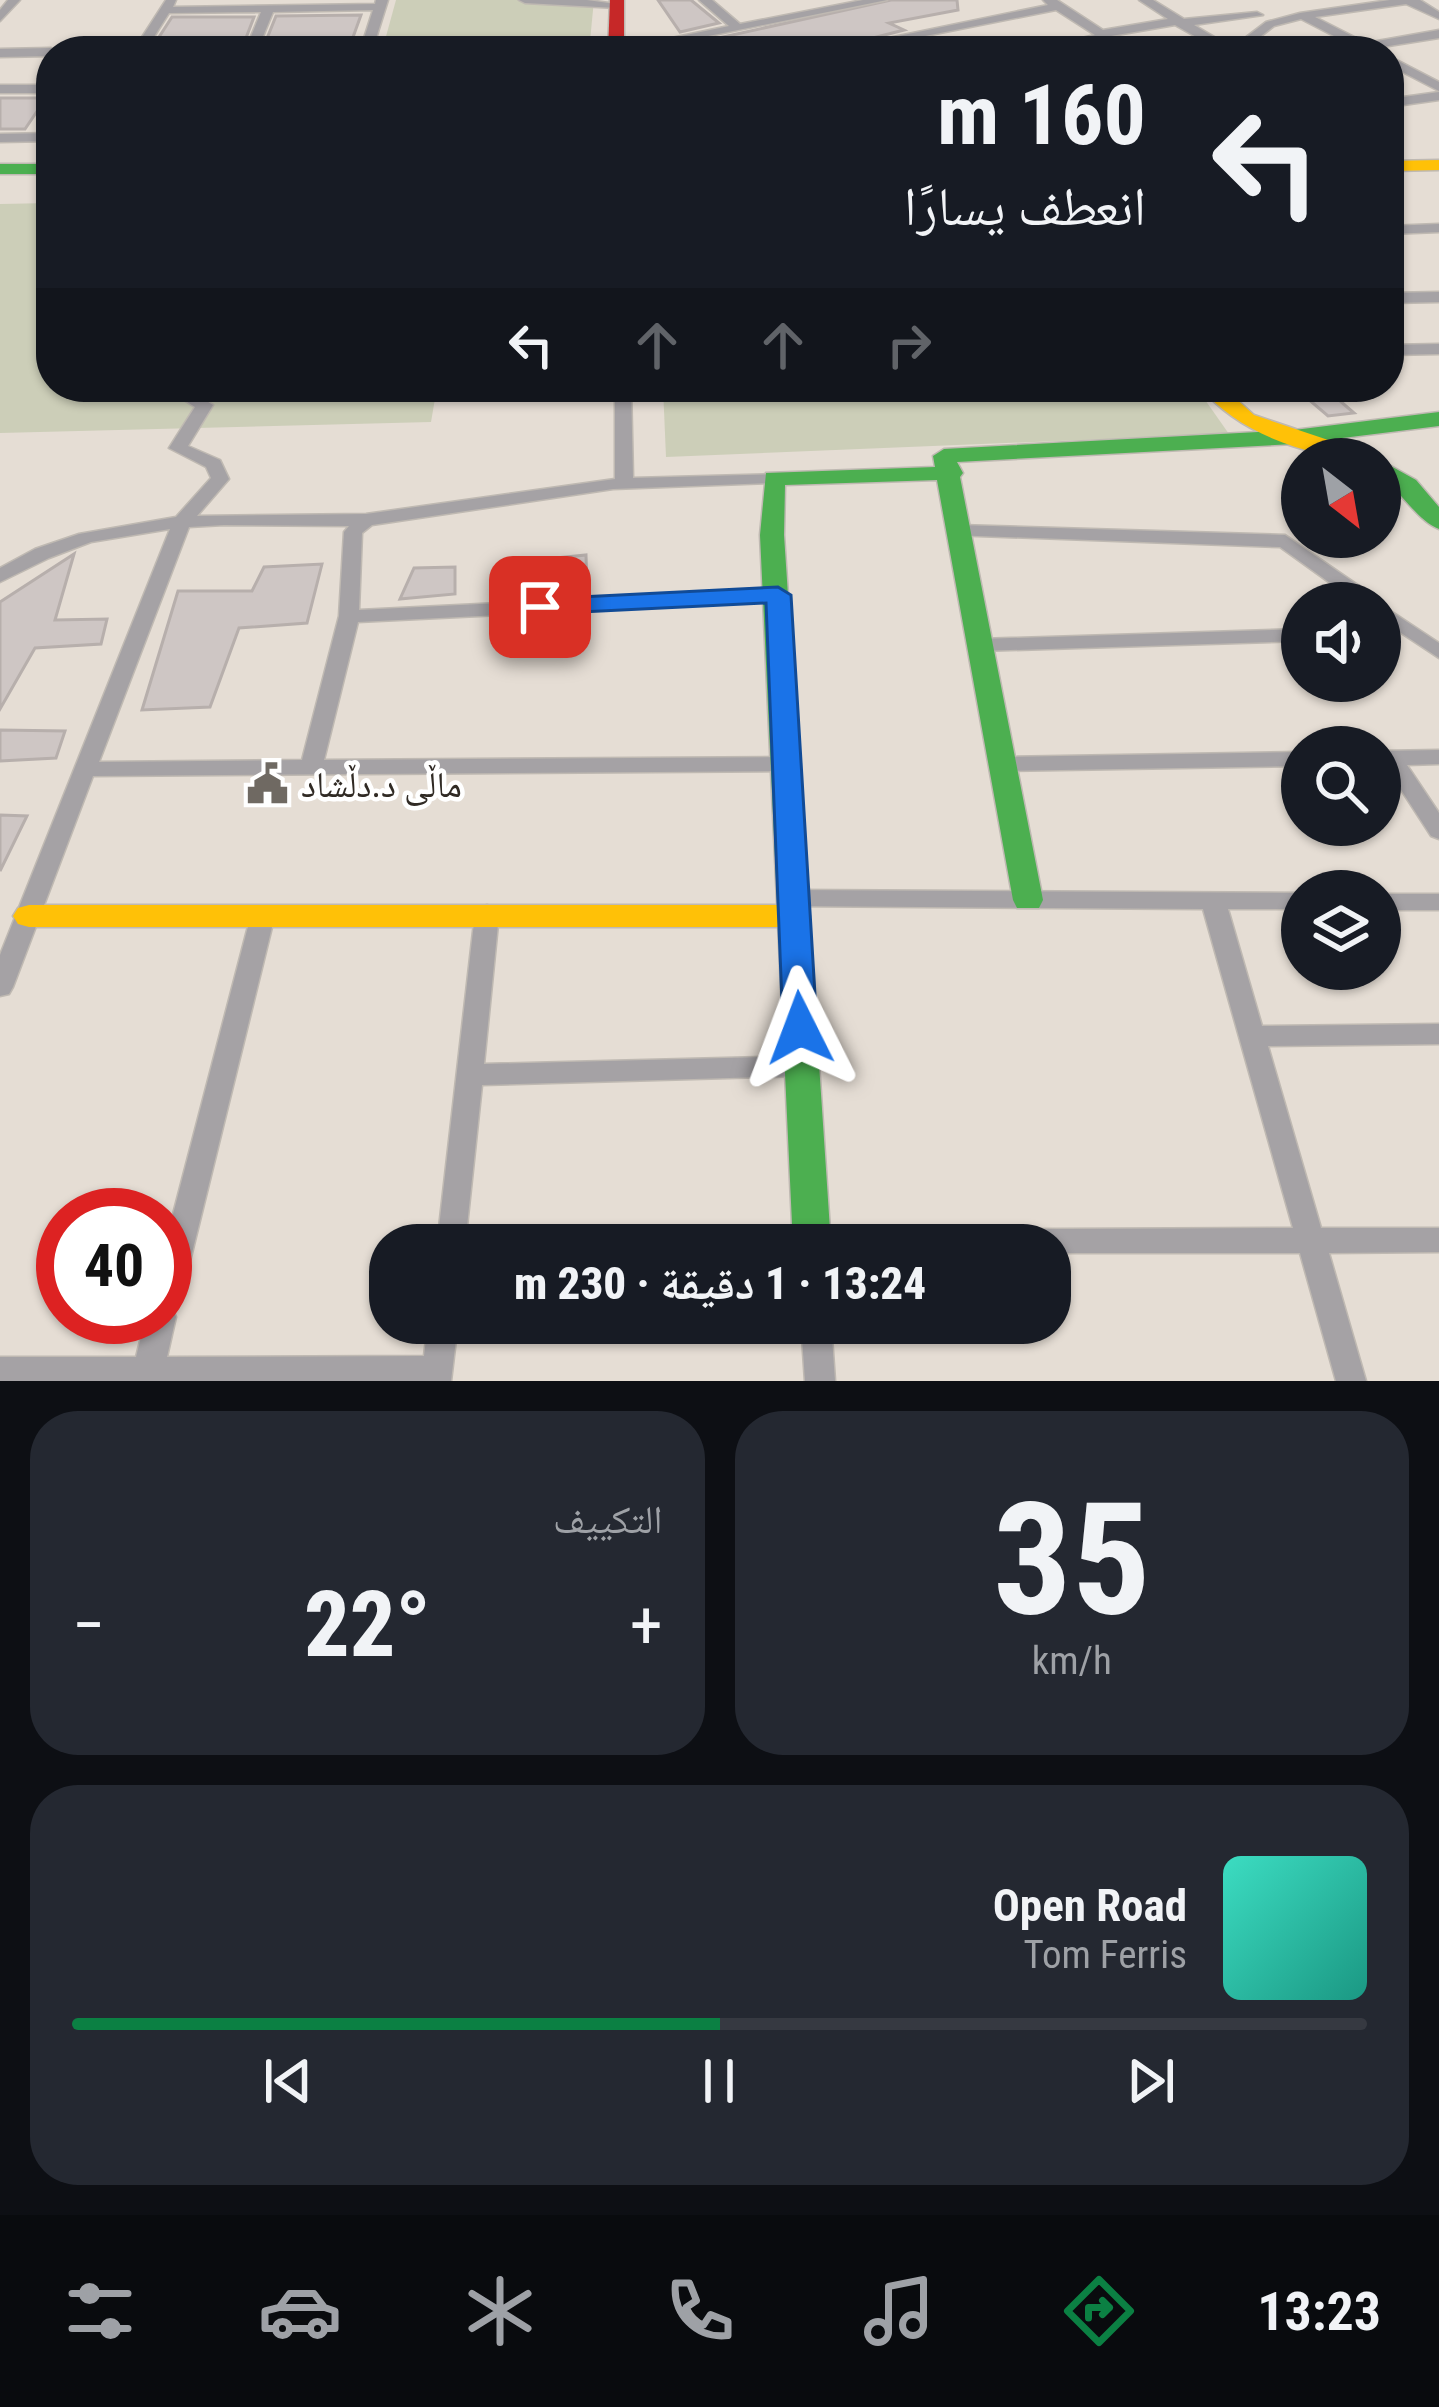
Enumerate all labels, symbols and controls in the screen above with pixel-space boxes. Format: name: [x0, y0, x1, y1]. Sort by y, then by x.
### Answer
text: 160 m: [937, 66, 1146, 165]
icon: left: [1188, 84, 1344, 240]
text: انعطف يسارًا: [904, 175, 1146, 238]
icon: left: [498, 312, 564, 378]
icon: ahead: [624, 312, 690, 378]
icon: ahead: [750, 312, 816, 378]
icon: right: [876, 312, 942, 378]
north arrow: [1281, 438, 1401, 558]
map controls: [1281, 438, 1401, 990]
pin: [489, 556, 591, 658]
icon: arrive: [507, 574, 573, 640]
button: sound: [1281, 582, 1401, 702]
button: search: [1281, 726, 1401, 846]
public building icon: ماڵی د.دڵشاد: [244, 761, 290, 807]
place label: ماڵی د.دڵشاد: [301, 764, 462, 806]
button: layers: [1281, 870, 1401, 990]
position arrow: [737, 965, 863, 1091]
speed limit sign: 40: [36, 1188, 192, 1344]
text: 13:24 · 1 دقيقة · 230 m: [514, 1257, 926, 1310]
text: 35: [993, 1468, 1151, 1651]
text: التكييف: [553, 1497, 663, 1543]
text: 22°: [304, 1573, 431, 1678]
text: −: [72, 1587, 105, 1664]
text: +: [630, 1587, 663, 1664]
text: km/h: [1032, 1638, 1112, 1684]
text: Open Road: [993, 1879, 1187, 1932]
text: Tom Ferris: [1024, 1932, 1187, 1978]
icon: previous: [255, 2048, 321, 2114]
icon: pause: [686, 2048, 752, 2114]
icon: next: [1118, 2048, 1184, 2114]
icon: filters: [58, 2269, 142, 2353]
icon: car: [258, 2269, 342, 2353]
icon: climate: [458, 2269, 542, 2353]
icon: phone: [658, 2269, 742, 2353]
icon: music: [857, 2269, 941, 2353]
icon: directions: [1057, 2269, 1141, 2353]
text: 13:23: [1257, 2280, 1381, 2343]

